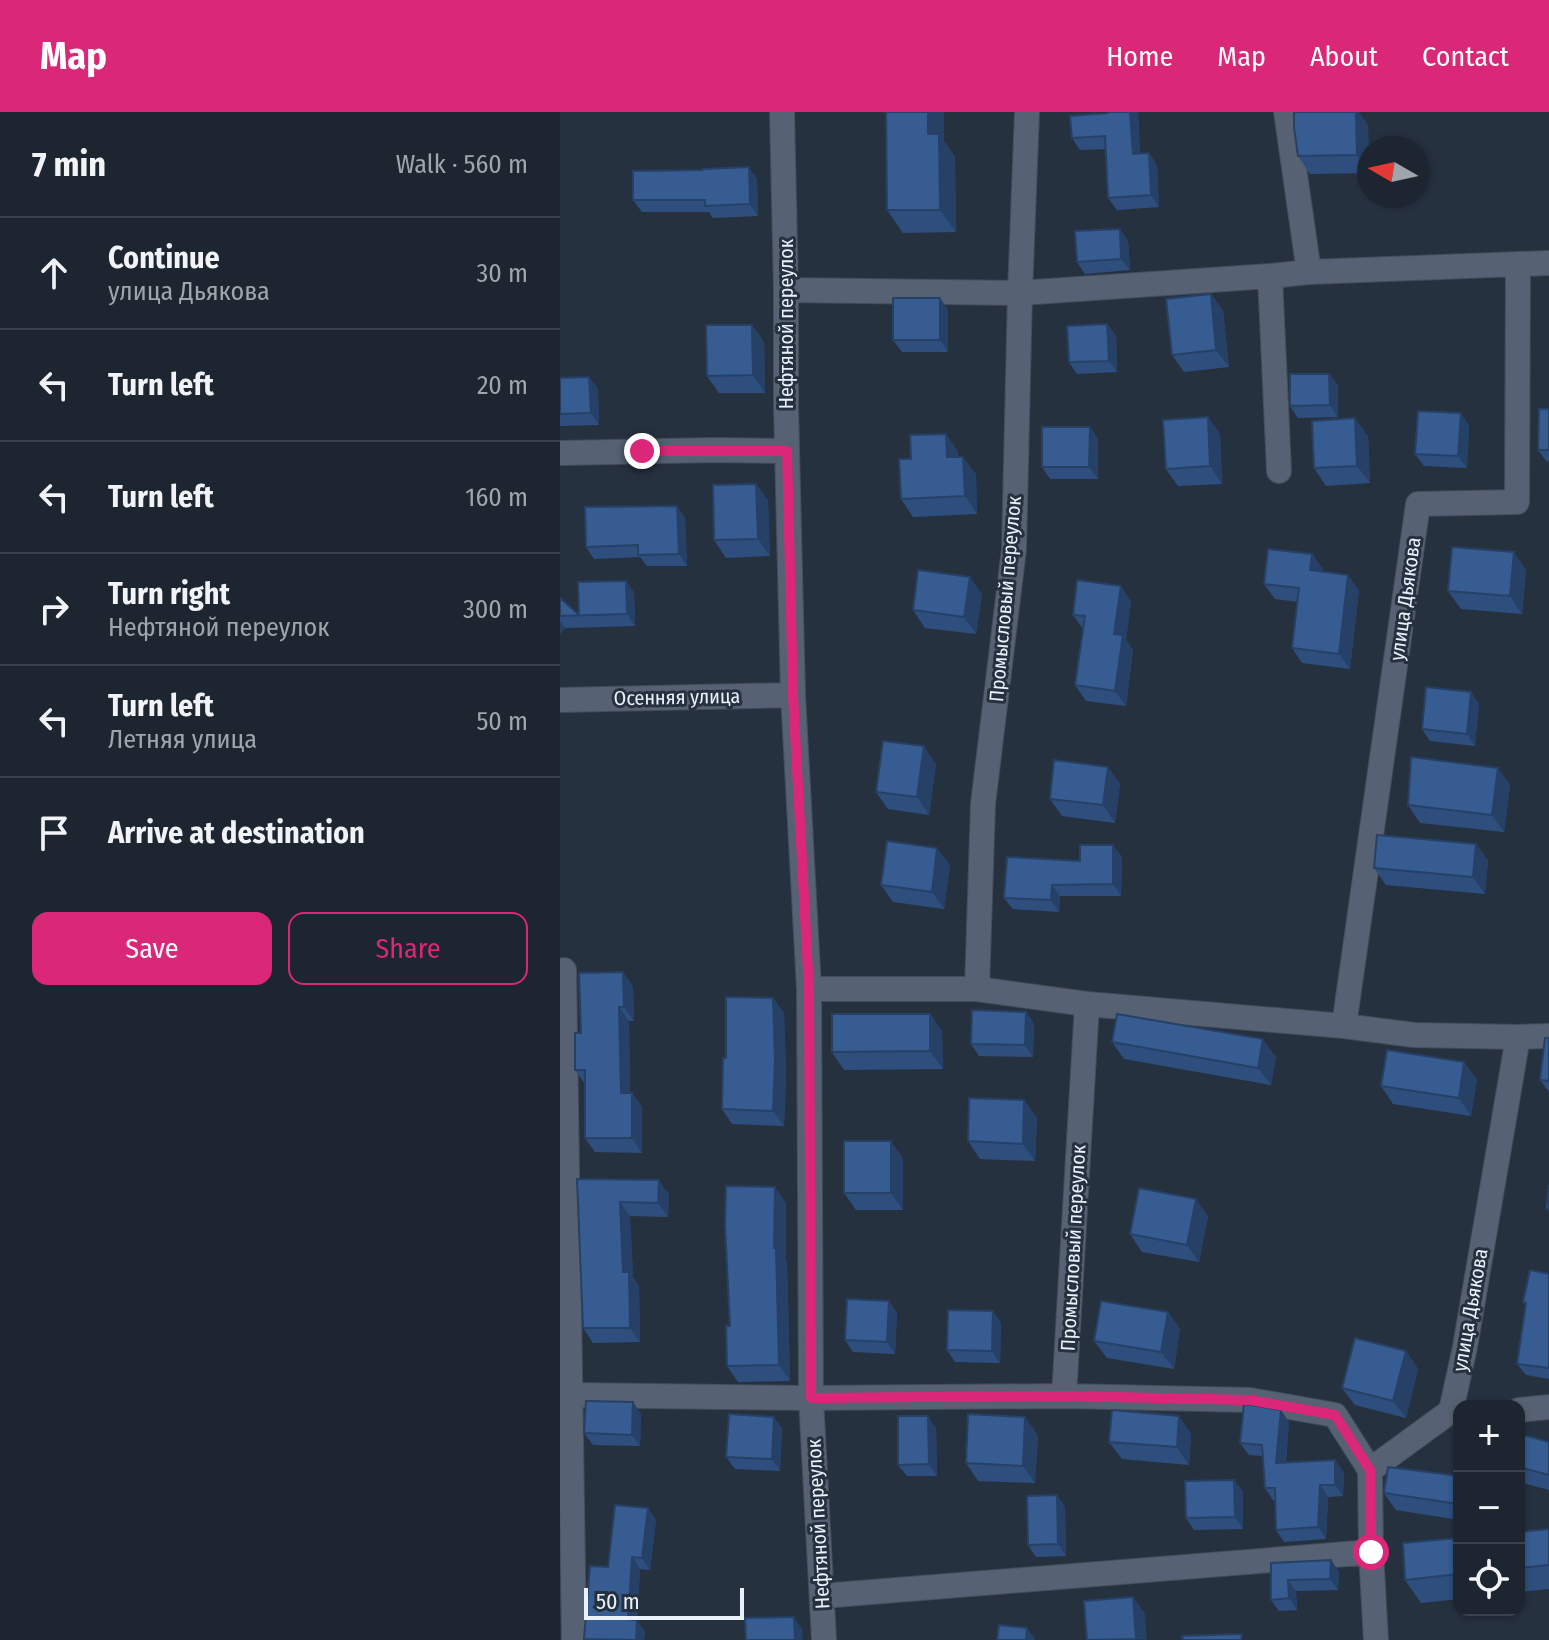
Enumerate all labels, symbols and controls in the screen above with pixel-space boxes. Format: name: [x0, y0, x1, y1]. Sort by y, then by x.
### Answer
text: Map: [40, 33, 107, 79]
text: Home: [1106, 40, 1173, 73]
text: Map: [1217, 40, 1266, 73]
text: About: [1310, 40, 1378, 73]
text: Contact: [1422, 40, 1509, 73]
north arrow: [1357, 136, 1429, 208]
text: 7 min: [32, 144, 106, 185]
text: Walk · 560 m: [396, 149, 528, 180]
street label: Нефтяной переулок: [774, 238, 798, 409]
text: Continue: [108, 240, 220, 276]
icon: ahead: [32, 251, 76, 295]
text: 30 m: [477, 258, 528, 289]
text: улица Дьякова: [108, 276, 270, 307]
icon: left: [32, 363, 76, 407]
text: Turn left: [108, 367, 214, 403]
text: 20 m: [477, 370, 528, 401]
route end: [624, 433, 660, 469]
icon: left: [32, 475, 76, 519]
text: Turn left: [108, 479, 214, 515]
text: 160 m: [465, 482, 528, 513]
street label: Промысловый переулок: [984, 494, 1026, 703]
street label: улица Дьякова: [1384, 536, 1426, 662]
text: Turn right: [108, 576, 230, 612]
icon: right: [32, 587, 76, 631]
text: 300 m: [463, 594, 528, 625]
text: Нефтяной переулок: [108, 612, 329, 643]
street label: Осенняя улица: [614, 684, 740, 710]
text: Turn left: [108, 688, 214, 724]
icon: left: [32, 699, 76, 743]
text: 50 m: [476, 706, 528, 737]
text: Летняя улица: [108, 724, 257, 755]
icon: arrive: [32, 811, 76, 855]
text: Arrive at destination: [108, 815, 365, 851]
button: Save: [32, 912, 272, 985]
button: Share: [288, 912, 528, 985]
street label: Промысловый переулок: [1056, 1144, 1090, 1352]
street label: улица Дьякова: [1447, 1247, 1493, 1373]
map controls: [1453, 1400, 1525, 1616]
button: +: [1453, 1400, 1525, 1472]
street label: Нефтяной переулок: [802, 1438, 834, 1610]
button: −: [1453, 1472, 1525, 1544]
route start: [1353, 1534, 1389, 1570]
button: locate: [1453, 1544, 1525, 1616]
scale bar: [584, 1584, 744, 1620]
text: 50 m: [596, 1588, 640, 1615]

